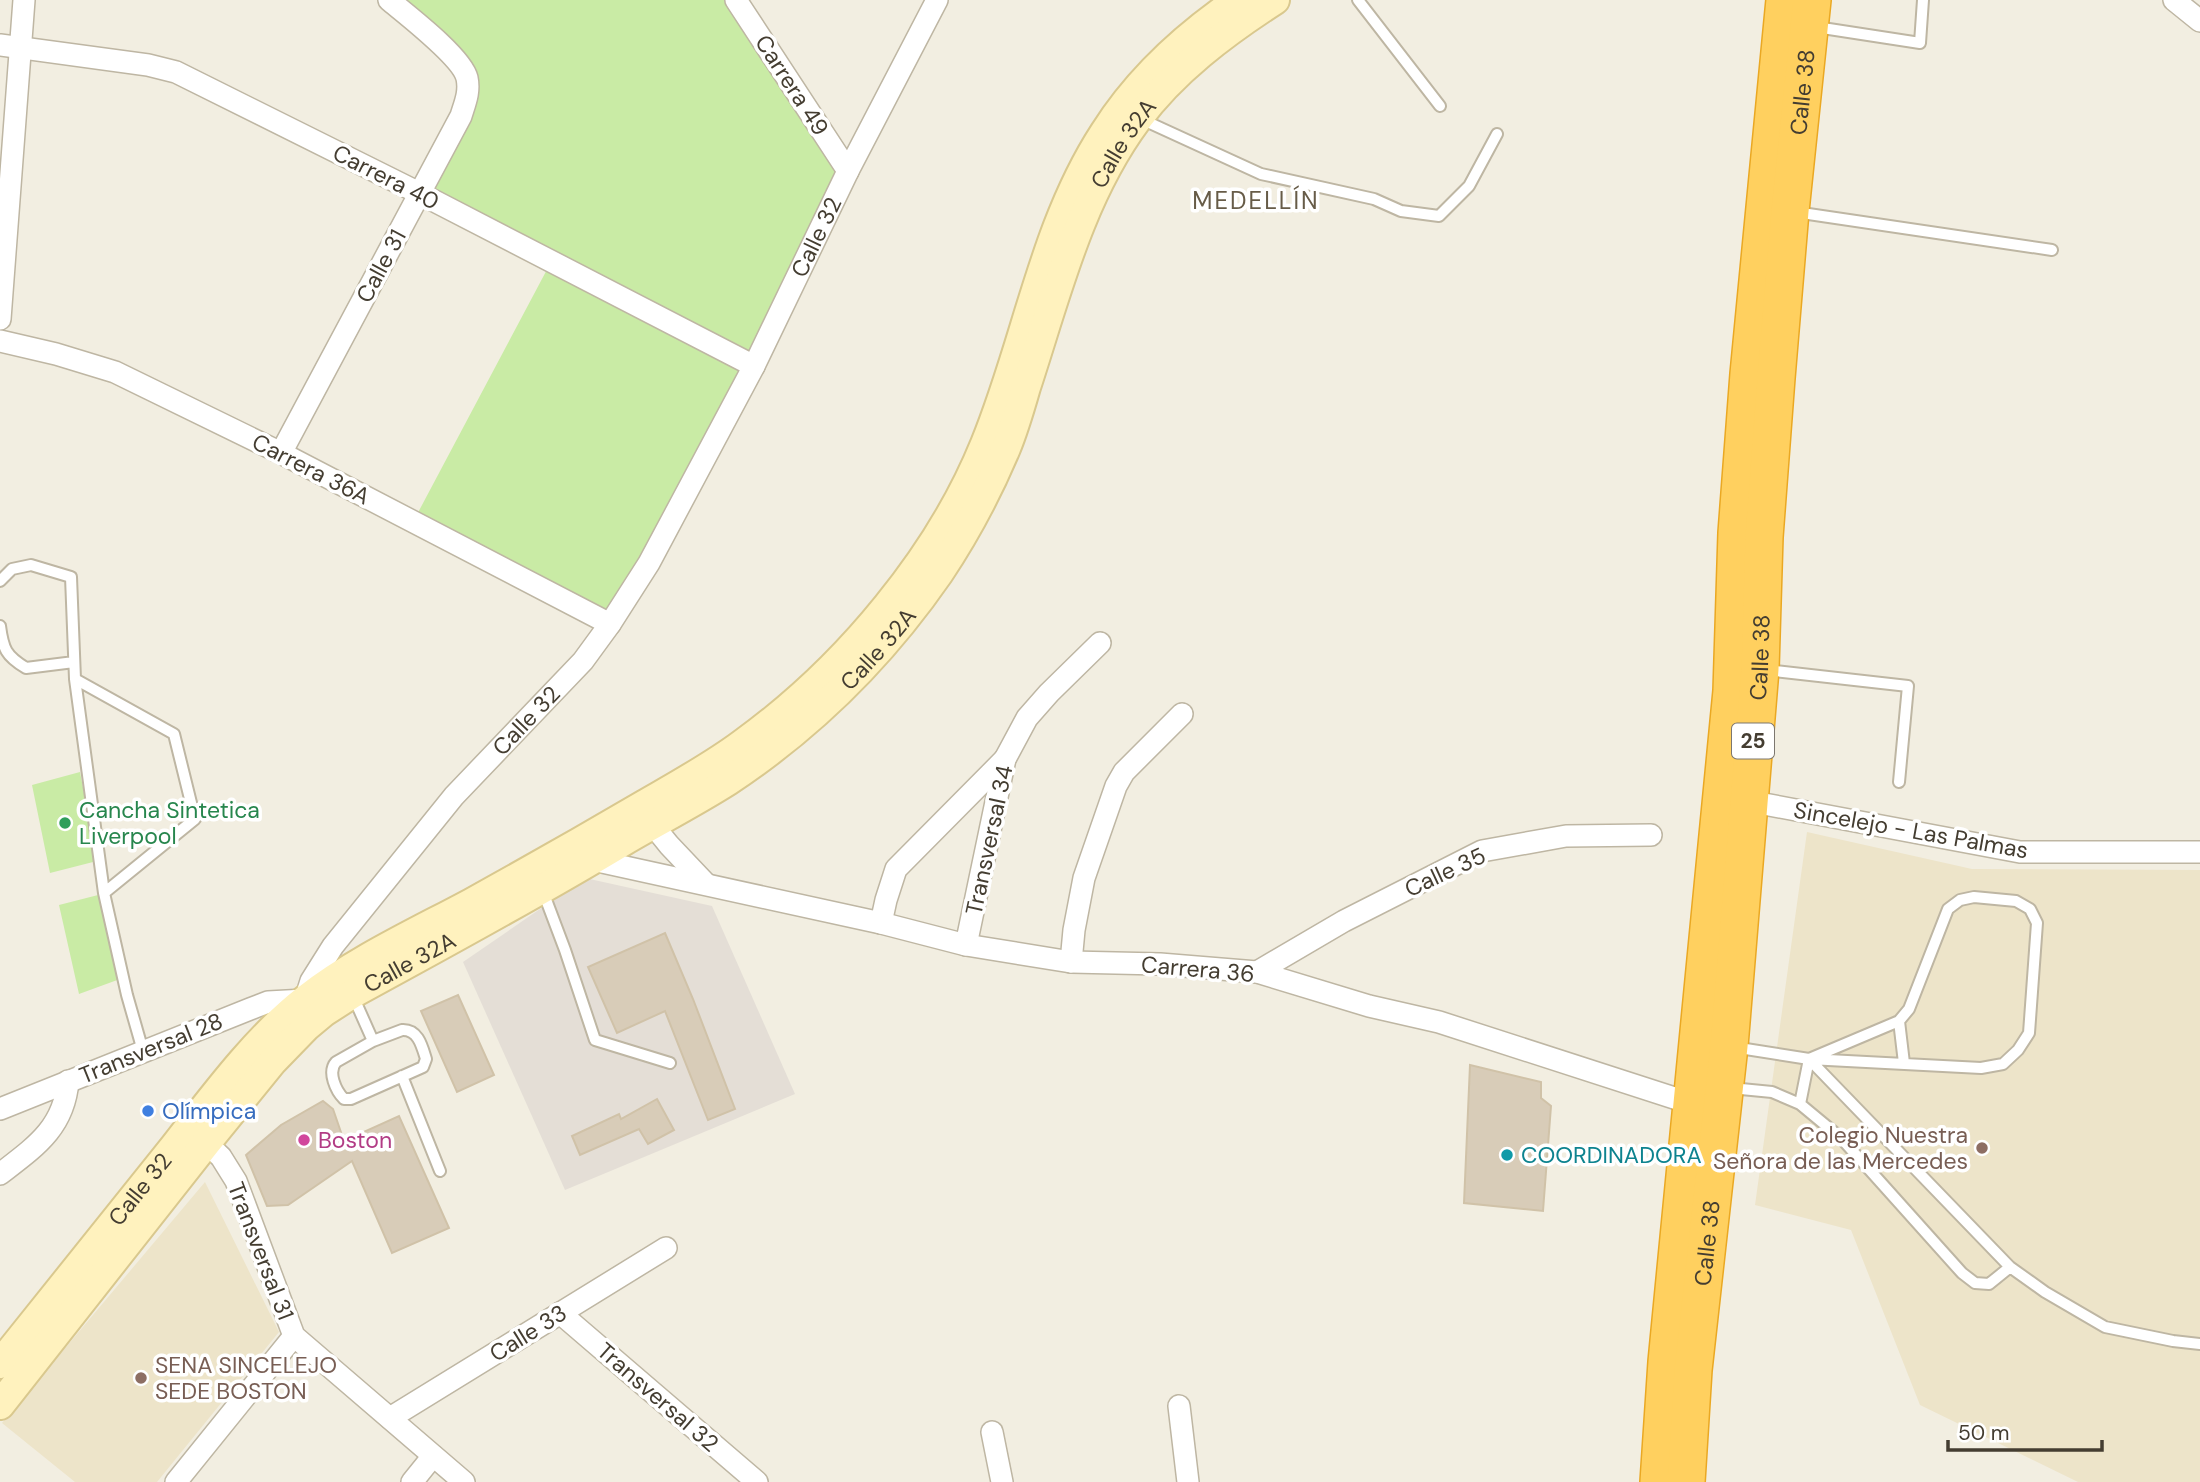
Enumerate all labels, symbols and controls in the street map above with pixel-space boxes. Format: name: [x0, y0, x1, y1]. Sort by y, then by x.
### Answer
street label: Carrera 49: [748, 29, 836, 141]
street label: Calle 38: [1783, 48, 1822, 137]
street label: Calle 32A: [1084, 92, 1163, 193]
street label: Carrera 40: [328, 137, 444, 217]
district label: MEDELLÍN: [1192, 185, 1320, 216]
street label: Calle 32: [784, 192, 848, 282]
street label: Calle 31: [349, 224, 413, 308]
street label: Carrera 36A: [247, 427, 375, 511]
street label: Calle 32A: [834, 602, 923, 697]
street label: Calle 38: [1742, 614, 1777, 702]
street label: Calle 32: [486, 679, 566, 762]
road number: 25: [1732, 724, 1774, 758]
street label: Transversal 34: [958, 762, 1020, 918]
place label: Cancha Sintetica Liverpool: [79, 795, 260, 851]
street label: Sincelejo - Las Palmas: [1791, 795, 2031, 865]
marker: Cancha Sintetica Liverpool: [57, 815, 73, 831]
street label: Calle 35: [1400, 840, 1490, 904]
street label: Calle 32A: [358, 925, 461, 1000]
street label: Carrera 36: [1140, 949, 1256, 989]
street label: Transversal 28: [75, 1006, 227, 1090]
place label: Olímpica: [162, 1096, 256, 1126]
marker: Olímpica: [140, 1103, 156, 1119]
place label: Colegio Nuestra Señora de las Mercedes: [1713, 1120, 1968, 1176]
place label: Boston: [318, 1125, 392, 1155]
marker: Boston: [296, 1132, 312, 1148]
place label: COORDINADORA: [1521, 1140, 1702, 1170]
marker: Colegio Nuestra Señora de las Mercedes: [1974, 1140, 1990, 1156]
street label: Calle 32: [102, 1146, 178, 1232]
marker: COORDINADORA: [1499, 1147, 1515, 1163]
street label: Transversal 31: [221, 1178, 301, 1324]
street label: Calle 38: [1687, 1199, 1727, 1287]
street label: Calle 33: [484, 1298, 572, 1368]
street label: Transversal 32: [591, 1336, 725, 1458]
place label: SENA SINCELEJO SEDE BOSTON: [155, 1350, 337, 1406]
marker: SENA SINCELEJO SEDE BOSTON: [133, 1370, 149, 1386]
scale bar: [1948, 1408, 2102, 1452]
text: 50 m: [1958, 1419, 2009, 1447]

